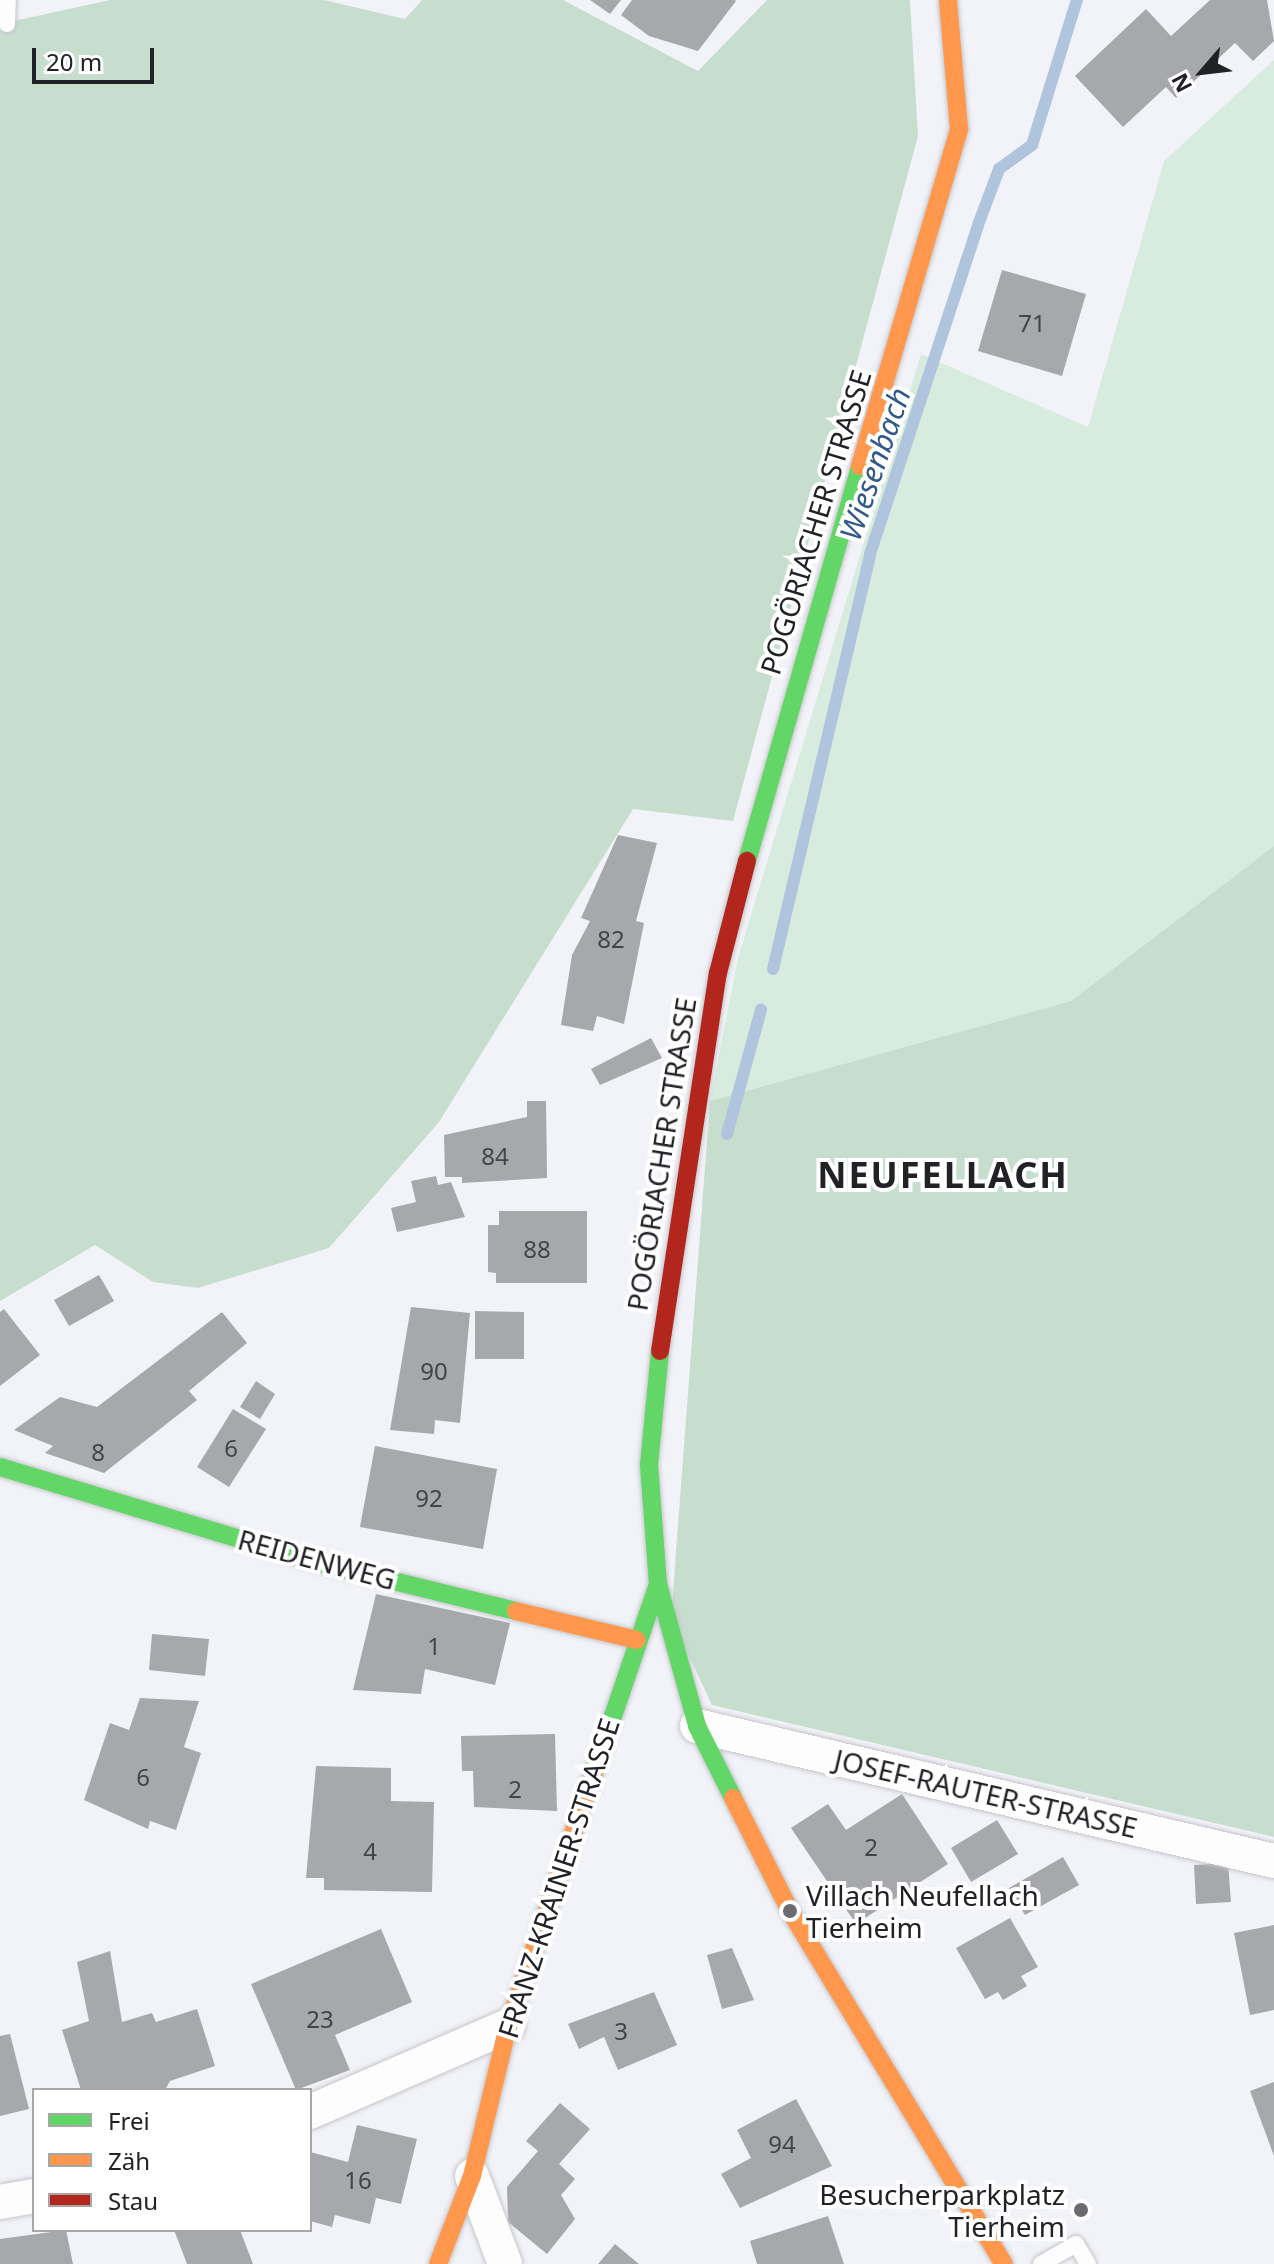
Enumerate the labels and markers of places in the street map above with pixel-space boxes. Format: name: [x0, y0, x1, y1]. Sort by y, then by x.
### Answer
place label: Villach Neufellach Tierheim: [806, 1878, 1039, 1944]
marker: Villach Neufellach Tierheim: [781, 1902, 799, 1920]
place label: Besucherparkplatz Tierheim: [819, 2177, 1065, 2243]
marker: Besucherparkplatz Tierheim: [1072, 2201, 1090, 2219]

